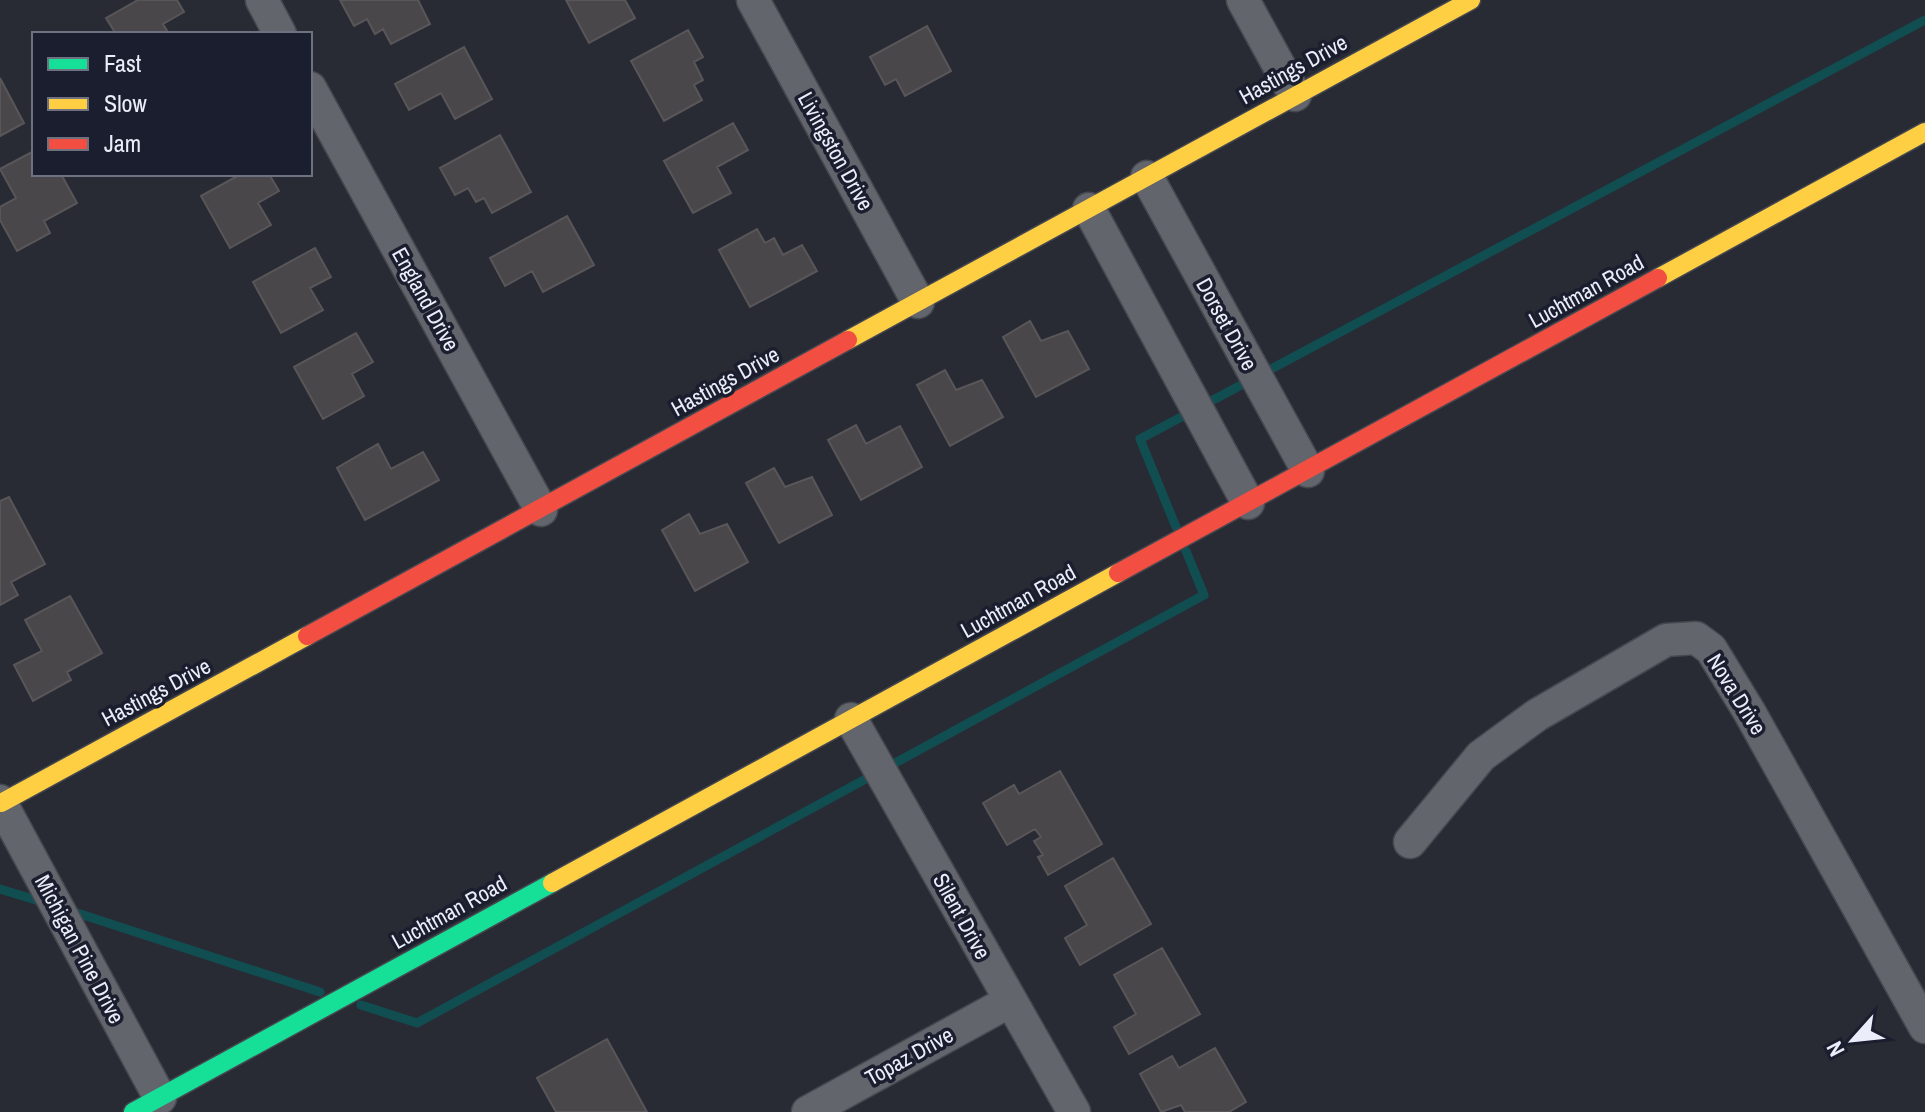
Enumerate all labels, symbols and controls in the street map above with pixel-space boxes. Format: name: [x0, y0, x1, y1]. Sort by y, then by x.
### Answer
street label: Hastings Drive: [1234, 27, 1352, 111]
legend: [32, 32, 312, 176]
text: Fast: [104, 47, 142, 79]
street label: Livingston Drive: [791, 86, 881, 216]
text: Slow: [104, 87, 147, 119]
text: Jam: [104, 127, 141, 159]
street label: England Drive: [385, 242, 467, 356]
street label: Luchtman Road: [1523, 247, 1649, 335]
street label: Dorset Drive: [1189, 272, 1265, 376]
street label: Hastings Drive: [666, 339, 784, 423]
street label: Luchtman Road: [955, 557, 1081, 645]
street label: Nova Drive: [1700, 648, 1774, 740]
street label: Hastings Drive: [96, 651, 216, 733]
street label: Luchtman Road: [386, 868, 512, 956]
street label: Silent Drive: [926, 868, 998, 964]
street label: Michigan Pine Drive: [28, 869, 132, 1029]
north arrow: [1813, 1000, 1893, 1080]
street label: Topaz Drive: [860, 1020, 958, 1092]
text: N: [1819, 1036, 1852, 1062]

